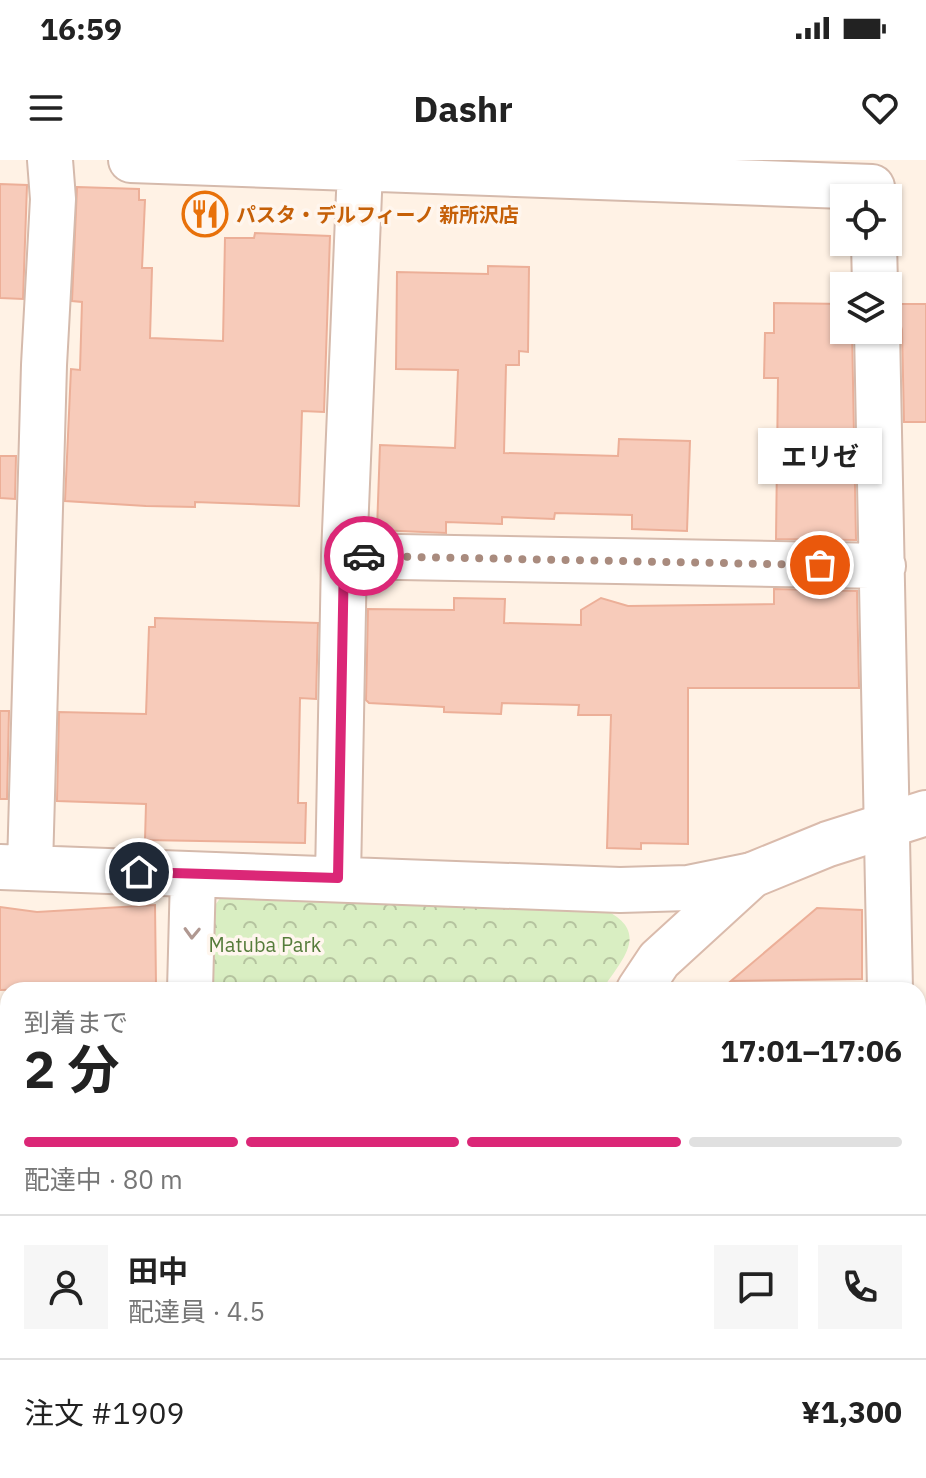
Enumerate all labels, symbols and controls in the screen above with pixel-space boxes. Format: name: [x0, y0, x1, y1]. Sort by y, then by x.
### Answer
text: 16:59: [40, 9, 122, 48]
text: Dashr: [413, 85, 513, 132]
icon: menu: [24, 86, 68, 130]
icon: heart: [858, 86, 902, 130]
map controls: [830, 184, 902, 344]
button: locate: [830, 184, 902, 256]
restaurant icon: パスタ・デルフィーノ 新所沢店: [181, 190, 229, 238]
place label: パスタ・デルフィーノ 新所沢店: [236, 201, 519, 228]
button: layers: [830, 272, 902, 344]
callout: エリゼ: [758, 429, 882, 485]
text: エリゼ: [781, 439, 859, 473]
courier: [324, 516, 404, 596]
pin: [786, 531, 854, 599]
icon: car: [342, 534, 386, 578]
icon: bag: [798, 543, 842, 587]
pin: [105, 838, 173, 906]
icon: home: [117, 850, 161, 894]
one-way arrow: [183, 927, 200, 940]
park label: Matuba Park: [209, 931, 322, 958]
text: 到着まで: [24, 1005, 128, 1039]
text: 17:01–17:06: [721, 1031, 902, 1070]
text: 2 分: [24, 1035, 119, 1102]
text: 配達中 · 80 m: [24, 1162, 183, 1196]
button: person: [24, 1245, 108, 1329]
button: chat: [714, 1245, 798, 1329]
button: phone: [818, 1245, 902, 1329]
text: 田中: [128, 1251, 188, 1290]
text: 配達員 · 4.5: [128, 1294, 265, 1328]
text: ¥1,300: [801, 1392, 902, 1431]
text: 注文 #1909: [24, 1393, 184, 1432]

